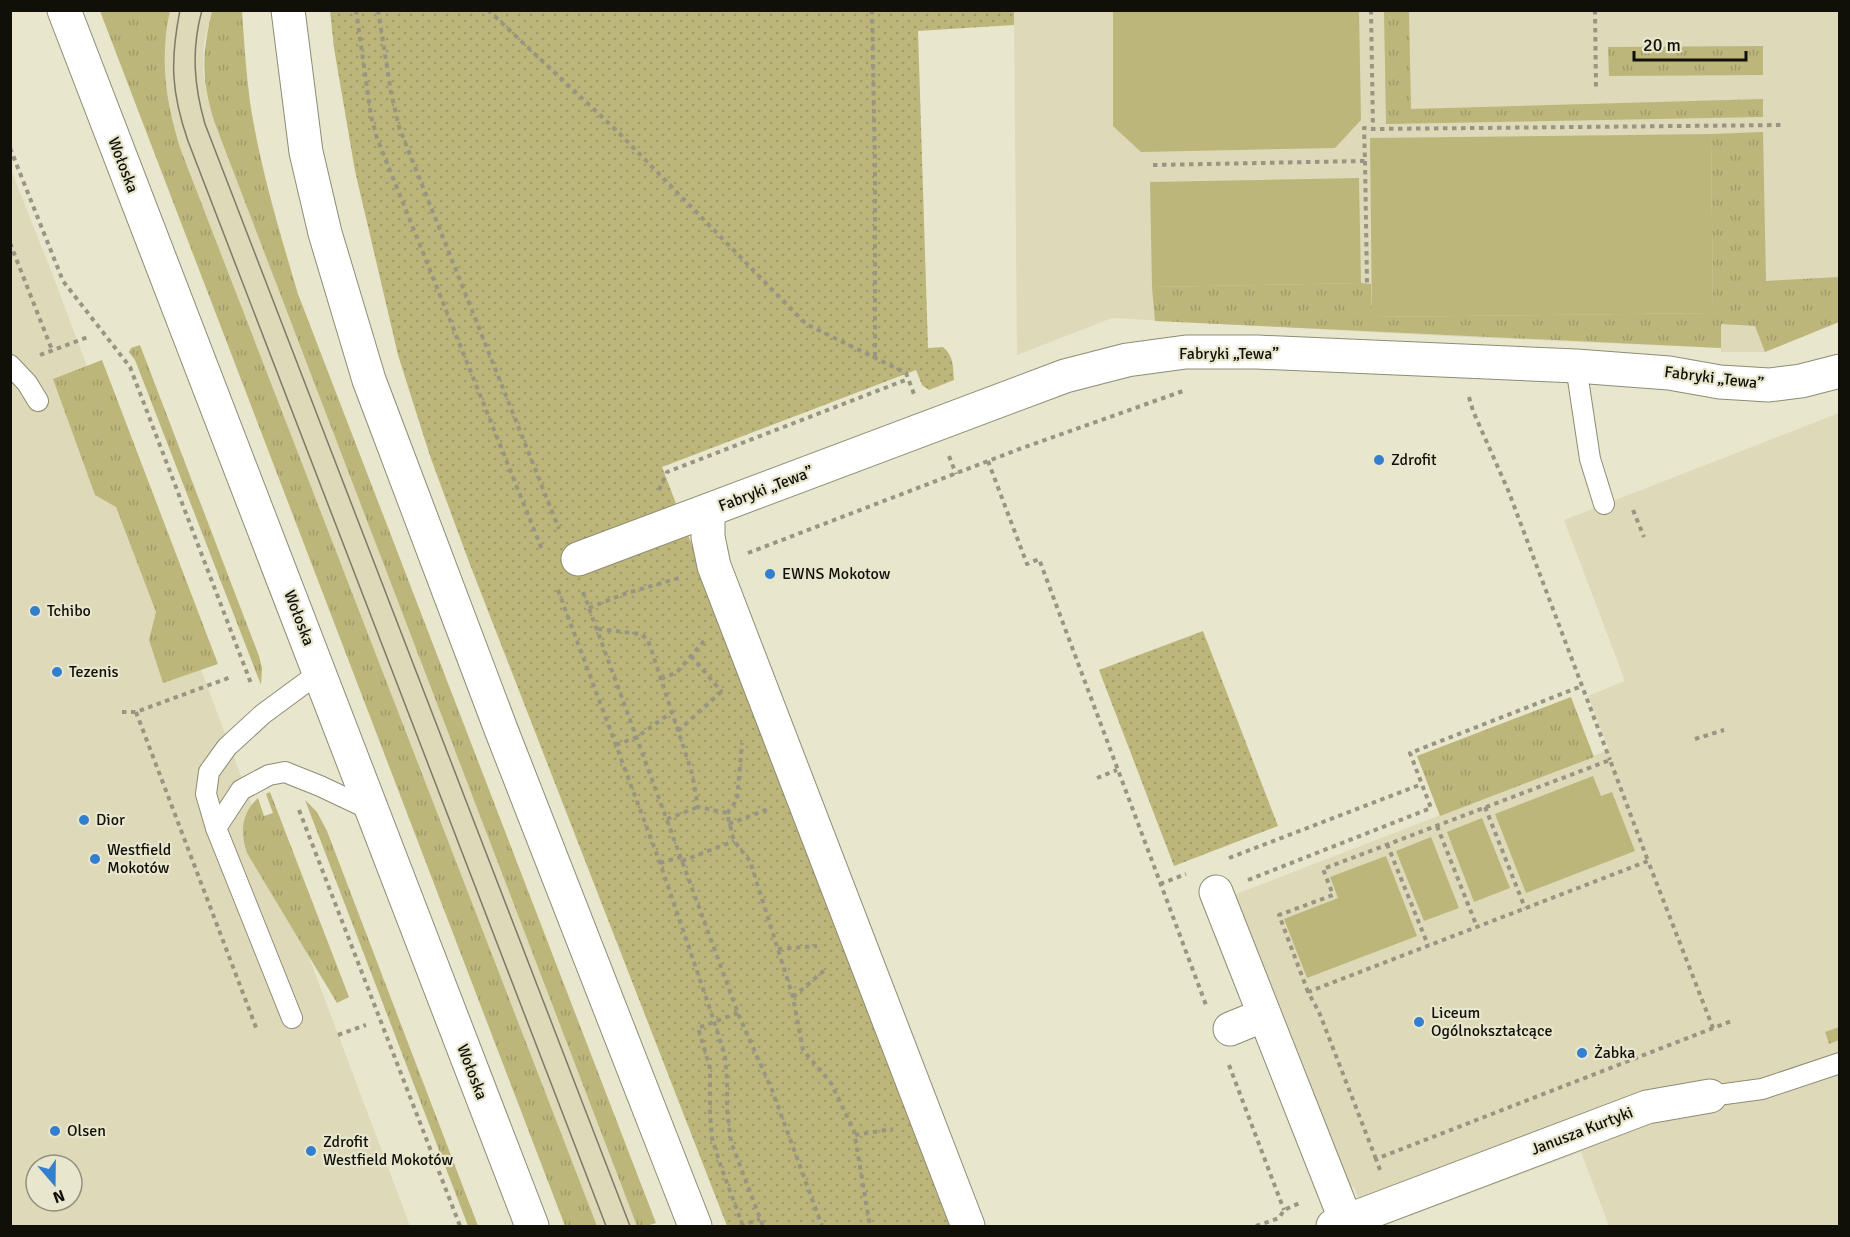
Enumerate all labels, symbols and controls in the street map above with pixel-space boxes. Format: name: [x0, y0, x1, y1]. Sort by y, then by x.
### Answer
scale bar: [1634, 24, 1746, 62]
text: 20 m: [1643, 34, 1681, 56]
street label: Wołoska: [103, 134, 143, 196]
street label: Fabryki „Tewa”: [1179, 344, 1279, 364]
street label: Fabryki „Tewa”: [1663, 362, 1765, 394]
place label: Zdrofit: [1391, 450, 1437, 470]
marker: Zdrofit: [1372, 453, 1386, 467]
street label: Fabryki „Tewa”: [716, 462, 817, 516]
place label: EWNS Mokotow: [782, 564, 891, 584]
marker: EWNS Mokotow: [763, 567, 777, 581]
street label: Wołoska: [279, 587, 319, 649]
place label: Tchibo: [47, 601, 91, 621]
marker: Tchibo: [28, 604, 42, 618]
place label: Tezenis: [69, 662, 119, 682]
marker: Tezenis: [50, 665, 64, 679]
place label: Dior: [96, 810, 125, 830]
marker: Dior: [77, 813, 91, 827]
place label: Westfield Mokotów: [107, 840, 171, 878]
marker: Westfield Mokotów: [88, 852, 102, 866]
place label: Liceum Ogólnokształcące: [1431, 1003, 1552, 1041]
marker: Liceum Ogólnokształcące: [1412, 1015, 1426, 1029]
street label: Wołoska: [452, 1041, 492, 1103]
place label: Żabka: [1594, 1043, 1635, 1063]
marker: Żabka: [1575, 1046, 1589, 1060]
street label: Janusza Kurtyki: [1528, 1102, 1636, 1160]
place label: Olsen: [67, 1121, 106, 1141]
marker: Olsen: [48, 1124, 62, 1138]
place label: Zdrofit Westfield Mokotów: [323, 1132, 454, 1170]
marker: Zdrofit Westfield Mokotów: [304, 1144, 318, 1158]
north arrow: [24, 1153, 84, 1213]
text: N: [50, 1185, 67, 1207]

